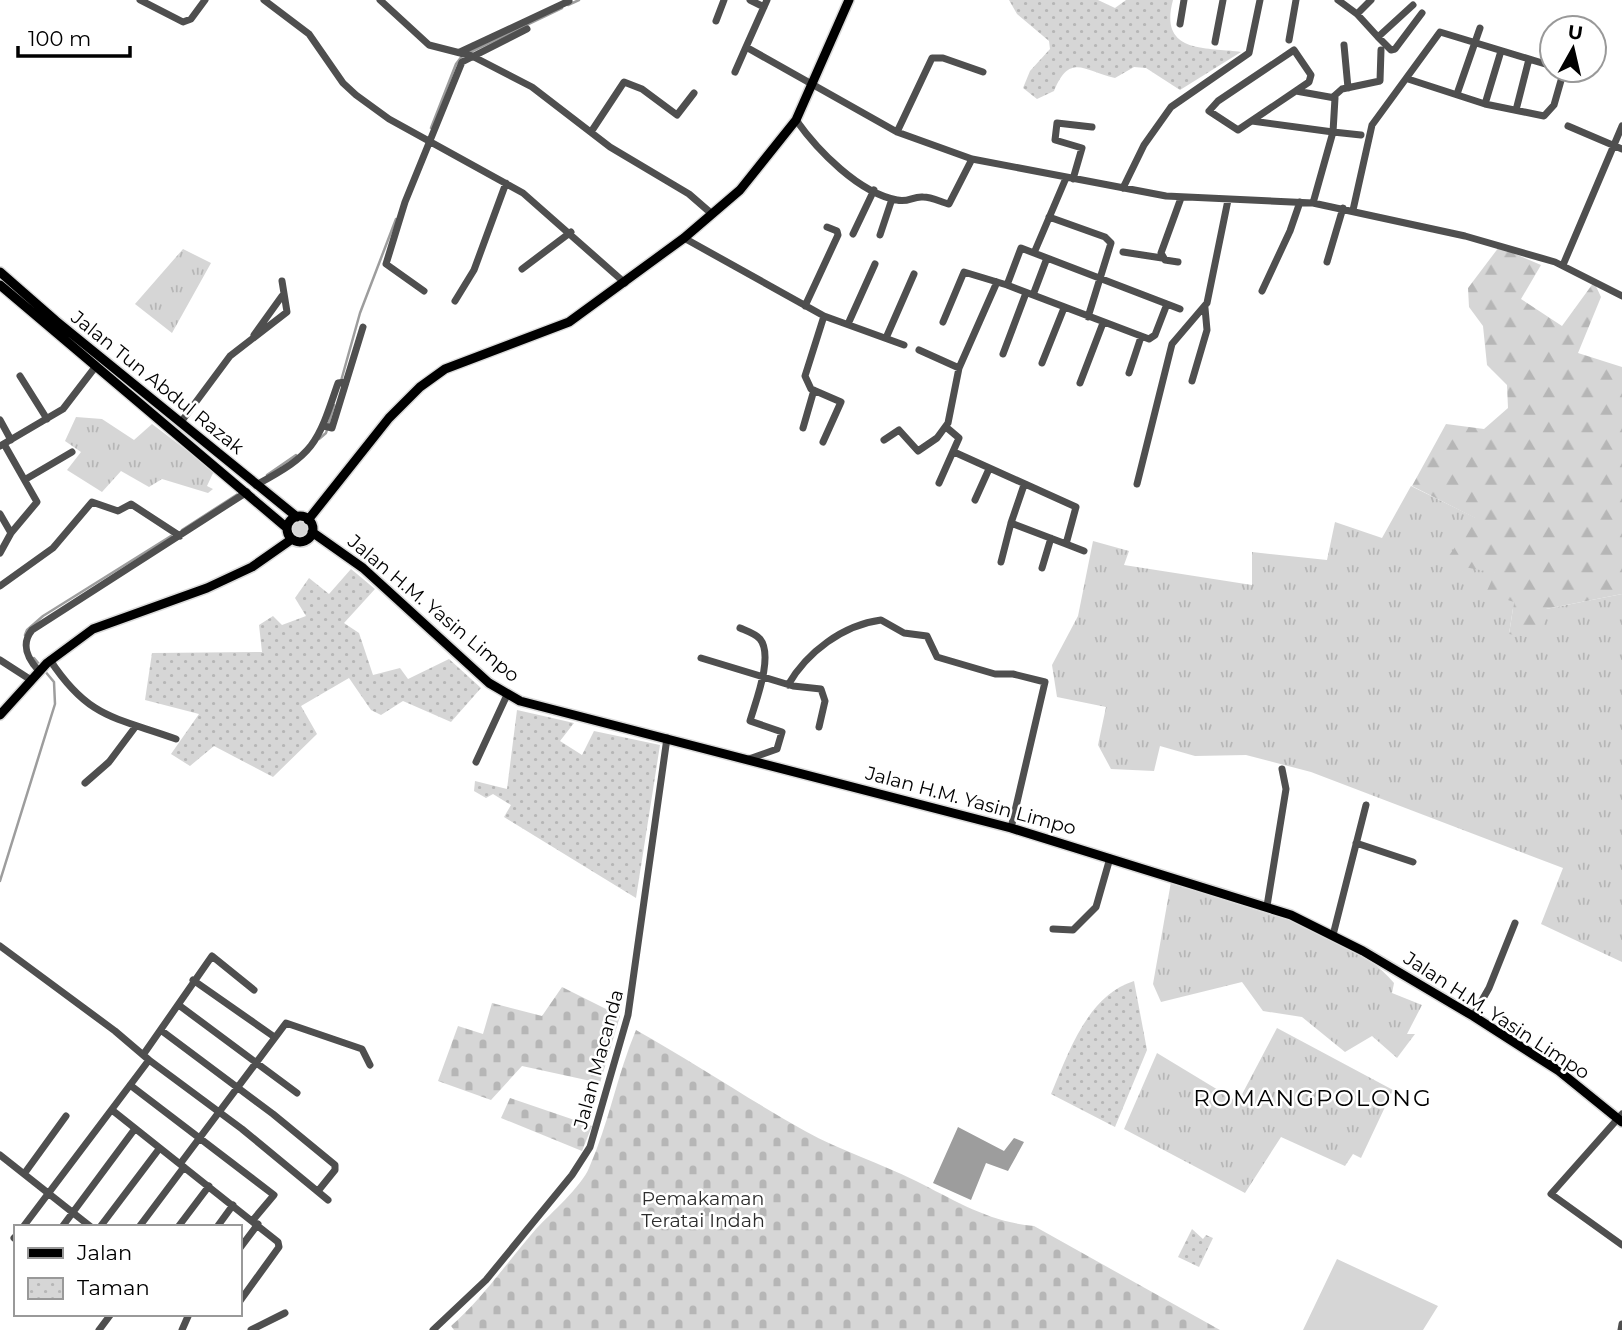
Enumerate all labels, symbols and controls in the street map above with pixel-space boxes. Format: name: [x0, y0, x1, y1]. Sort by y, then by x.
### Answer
scale bar: [18, 14, 130, 58]
north arrow: [1538, 14, 1608, 84]
text: U: [1566, 20, 1584, 45]
text: 100 m: [28, 26, 91, 51]
street label: Jalan Tun Abdul Razak: [66, 305, 249, 460]
street label: Jalan H.M. Yasin Limpo: [342, 529, 524, 687]
street label: Jalan H.M. Yasin Limpo: [862, 761, 1079, 840]
street label: Jalan H.M. Yasin Limpo: [1399, 946, 1594, 1084]
street label: Jalan Macanda: [569, 987, 628, 1132]
district label: ROMANGPOLONG: [1193, 1084, 1433, 1112]
park label: Pemakaman Teratai Indah: [641, 1187, 765, 1232]
legend: [14, 1225, 242, 1316]
text: Jalan: [76, 1240, 132, 1265]
text: Taman: [77, 1275, 150, 1300]

